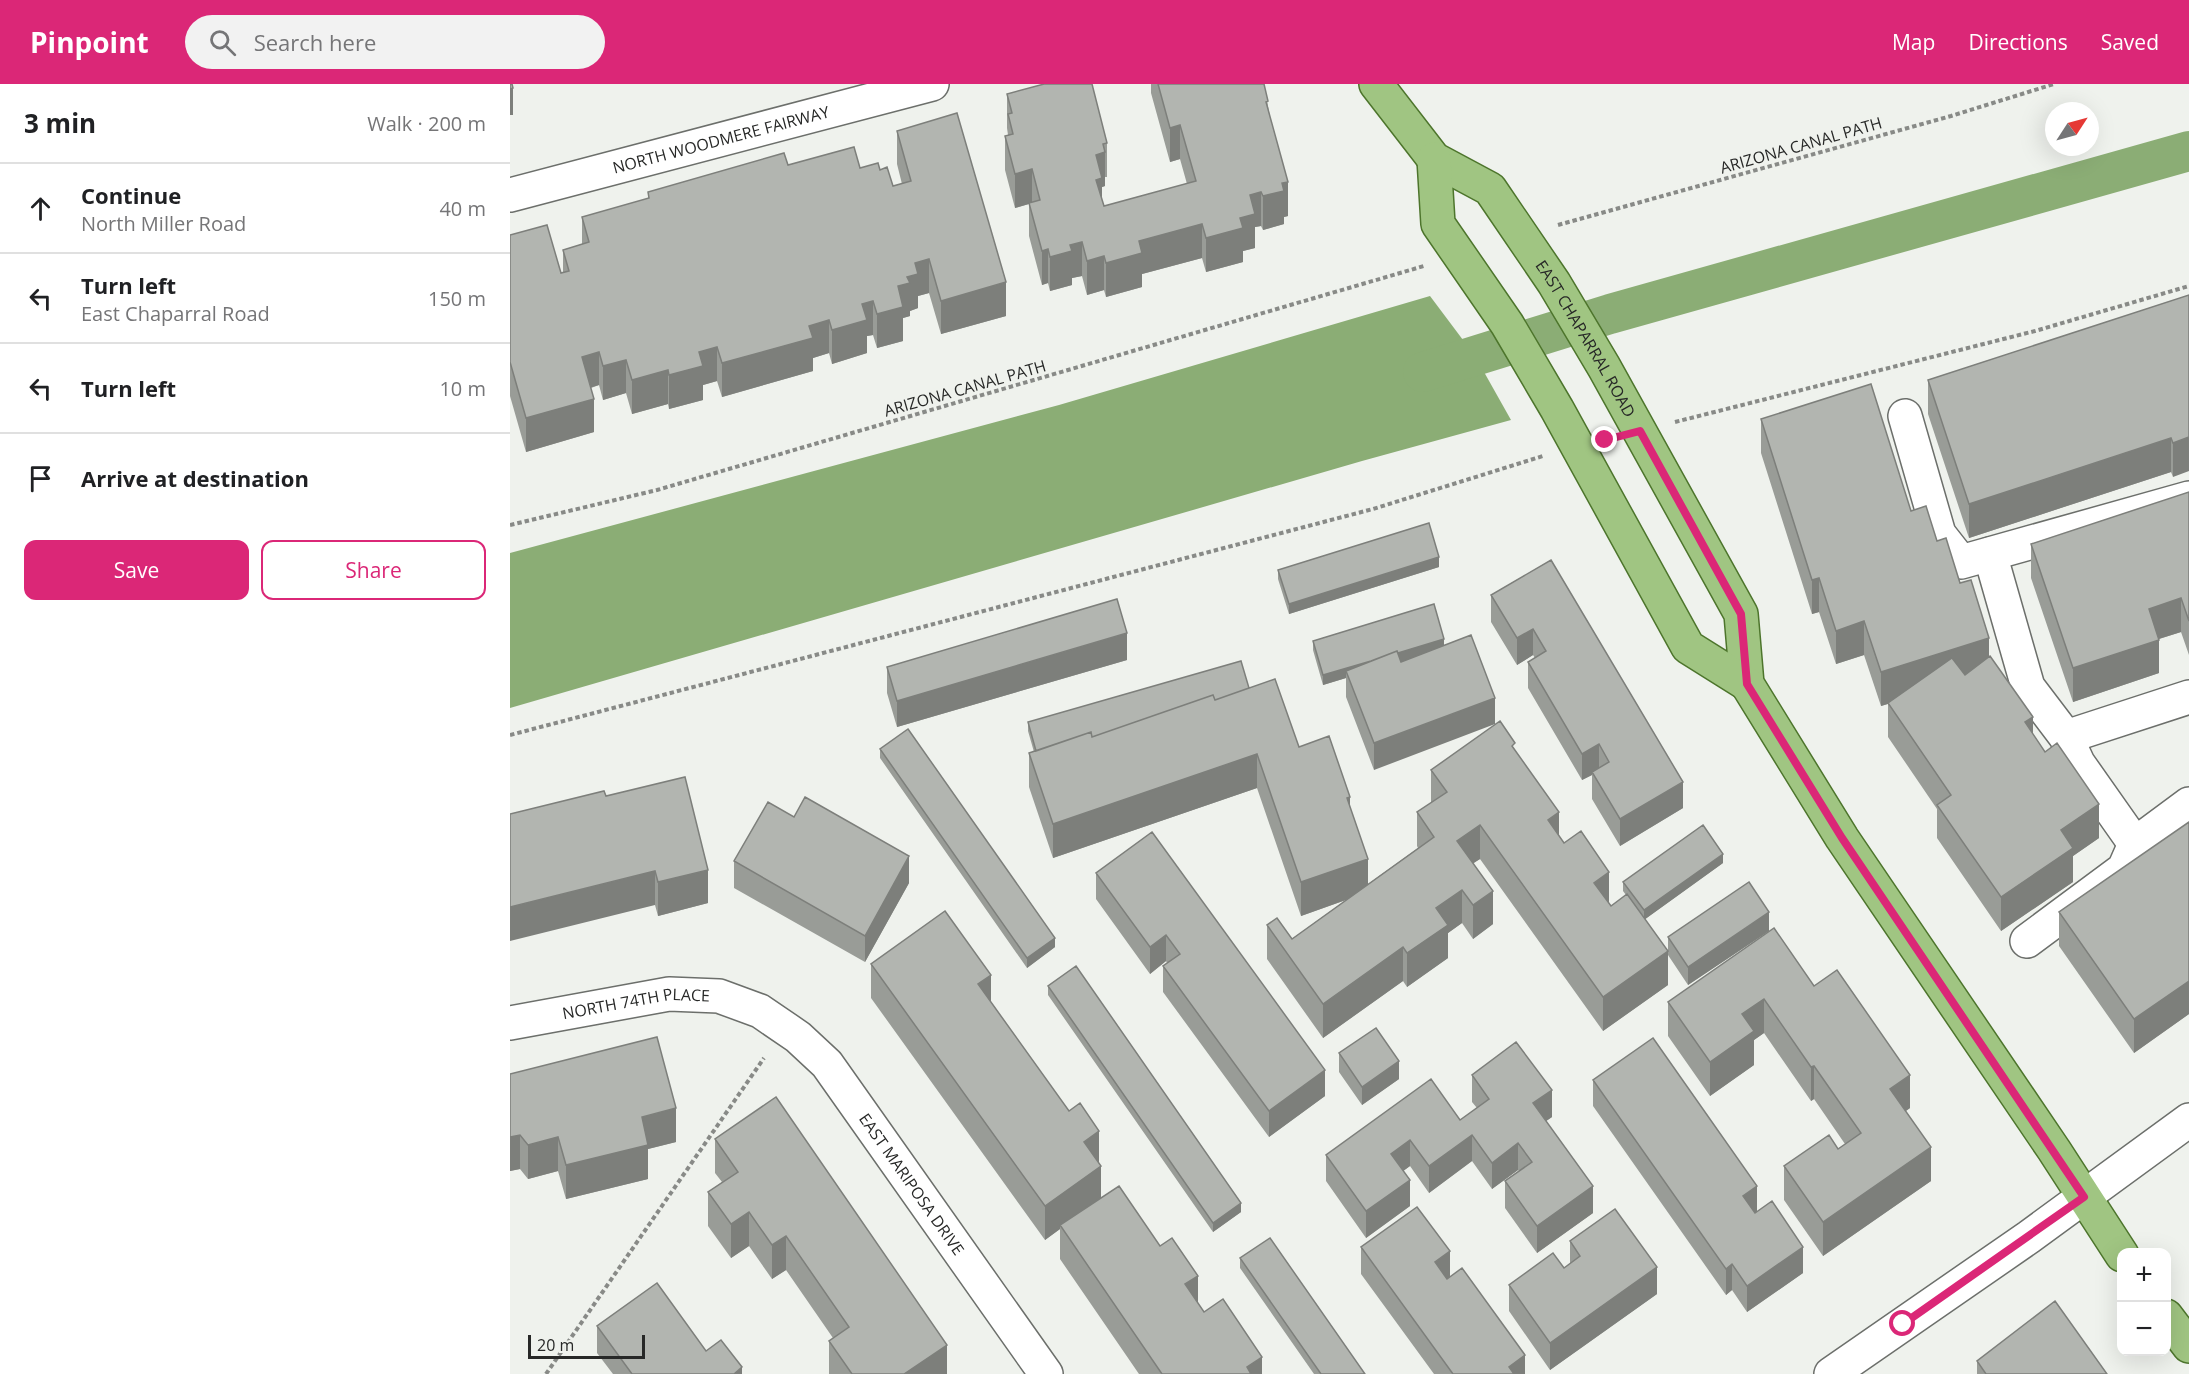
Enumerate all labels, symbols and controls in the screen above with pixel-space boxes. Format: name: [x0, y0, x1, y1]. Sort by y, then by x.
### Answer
search box: [185, 15, 605, 69]
text: Pinpoint: [30, 23, 149, 61]
icon: search: [206, 26, 239, 59]
text: Search here: [254, 27, 376, 57]
text: Map: [1892, 28, 1935, 56]
text: Directions: [1968, 28, 2068, 56]
text: Saved: [2101, 28, 2159, 56]
street label: NORTH WOODMERE FAIRWAY: [610, 101, 832, 179]
north arrow: [2045, 102, 2099, 156]
text: 3 min: [24, 105, 96, 141]
text: Walk · 200 m: [367, 110, 486, 137]
street label: ARIZONA CANAL PATH: [1717, 111, 1885, 179]
text: Continue: [81, 180, 181, 210]
icon: ahead: [24, 192, 57, 225]
text: 40 m: [439, 195, 486, 222]
text: North Miller Road: [81, 210, 246, 237]
street label: EAST CHAPARRAL ROAD: [1531, 256, 1641, 421]
text: Turn left: [81, 270, 176, 300]
icon: left: [24, 282, 57, 315]
text: 150 m: [428, 285, 486, 312]
text: East Chaparral Road: [81, 300, 270, 327]
street label: ARIZONA CANAL PATH: [881, 354, 1049, 422]
icon: left: [24, 372, 57, 405]
text: Turn left: [81, 373, 176, 403]
text: 10 m: [439, 375, 486, 402]
route end: [1591, 426, 1617, 452]
icon: arrive: [24, 462, 57, 495]
text: Arrive at destination: [81, 463, 309, 493]
button: Save: [24, 540, 249, 600]
button: Share: [261, 540, 486, 600]
street label: NORTH 74TH PLACE: [561, 983, 710, 1024]
street label: EAST MARIPOSA DRIVE: [854, 1109, 970, 1259]
map controls: [2117, 1248, 2171, 1356]
button: +: [2117, 1248, 2171, 1302]
button: −: [2117, 1302, 2171, 1356]
route start: [1889, 1310, 1915, 1336]
scale bar: [528, 1332, 645, 1360]
text: 20 m: [537, 1334, 574, 1356]

